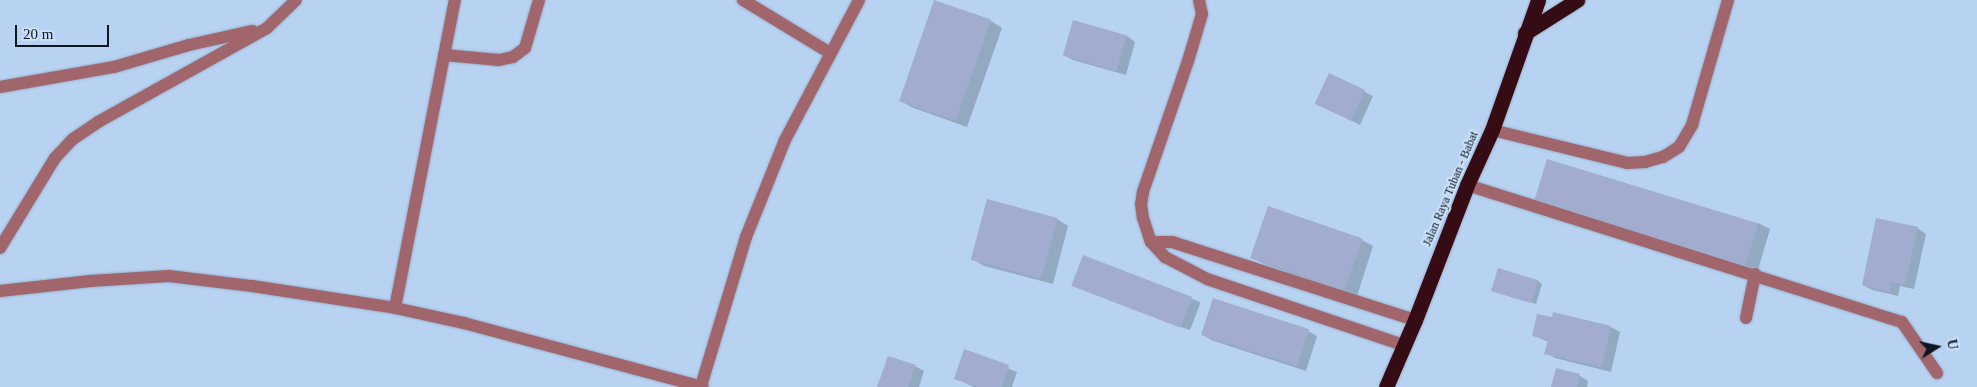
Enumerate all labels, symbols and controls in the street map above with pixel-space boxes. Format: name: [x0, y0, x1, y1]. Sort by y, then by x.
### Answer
scale bar: [18, 15, 111, 47]
text: 20 m: [23, 26, 53, 42]
street label: Jalan Raya Tuban - Babat: [1420, 129, 1482, 249]
north arrow: [1912, 322, 1962, 372]
text: U: [1944, 338, 1961, 351]

